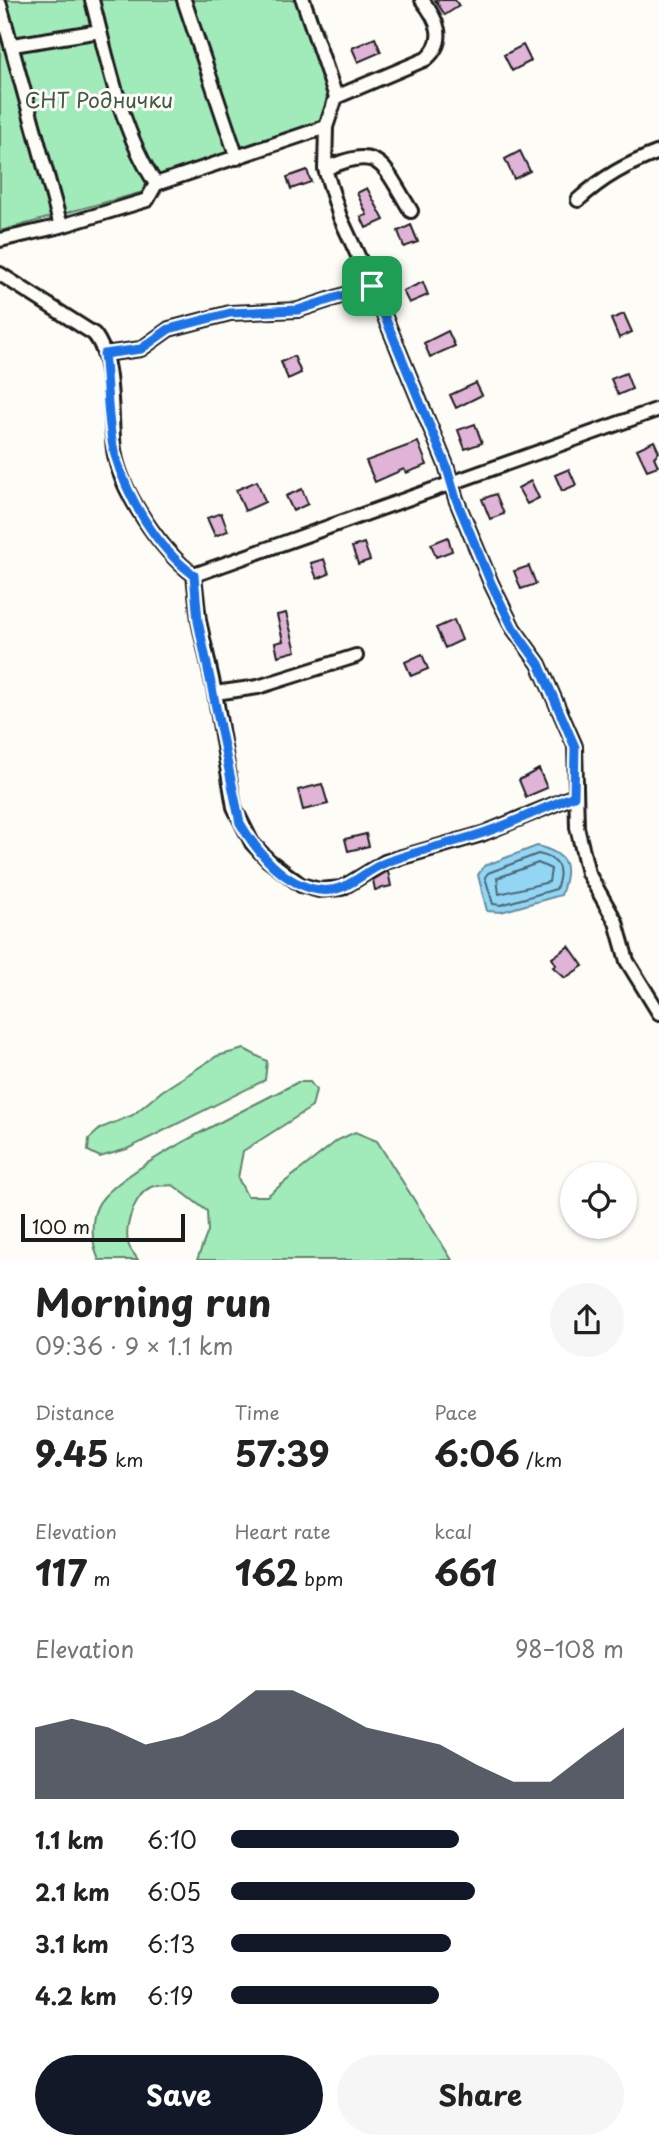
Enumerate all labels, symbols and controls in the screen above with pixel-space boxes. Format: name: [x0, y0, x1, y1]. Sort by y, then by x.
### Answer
park label: СНТ Роднички: [25, 83, 173, 115]
pin: [342, 256, 402, 316]
icon: arrive: [353, 267, 391, 305]
map controls: [560, 1162, 637, 1239]
button: locate: [560, 1162, 637, 1239]
scale bar: [21, 1211, 186, 1243]
text: 100 m: [32, 1212, 90, 1240]
text: Morning run: [35, 1273, 271, 1330]
button: share: [550, 1283, 624, 1357]
text: 09:36 · 9 × 1.1 km: [35, 1328, 233, 1363]
text: Distance: [35, 1398, 115, 1426]
text: Time: [235, 1398, 280, 1426]
text: Pace: [434, 1398, 477, 1426]
text: 9.45: [35, 1426, 109, 1479]
text: 57:39: [235, 1426, 330, 1479]
text: 6:06: [434, 1426, 520, 1479]
text: km: [109, 1445, 144, 1473]
text: /km: [520, 1445, 562, 1473]
text: Elevation: [35, 1517, 117, 1545]
text: Heart rate: [235, 1517, 331, 1545]
text: kcal: [434, 1517, 472, 1545]
text: 117: [35, 1545, 87, 1598]
text: 162: [235, 1545, 298, 1598]
text: 661: [434, 1545, 497, 1598]
text: m: [87, 1564, 111, 1592]
text: bpm: [298, 1564, 344, 1592]
text: Elevation: [35, 1631, 134, 1666]
text: 98–108 m: [515, 1631, 624, 1666]
text: 1.1 km: [35, 1822, 104, 1857]
text: 6:10: [147, 1822, 197, 1857]
text: 2.1 km: [35, 1874, 110, 1909]
text: 6:05: [147, 1874, 201, 1909]
text: 3.1 km: [35, 1926, 109, 1961]
text: 6:13: [147, 1926, 195, 1961]
text: 4.2 km: [35, 1978, 117, 2013]
text: 6:19: [147, 1978, 193, 2013]
button: Save: [35, 2055, 323, 2135]
button: Share: [337, 2055, 624, 2135]

